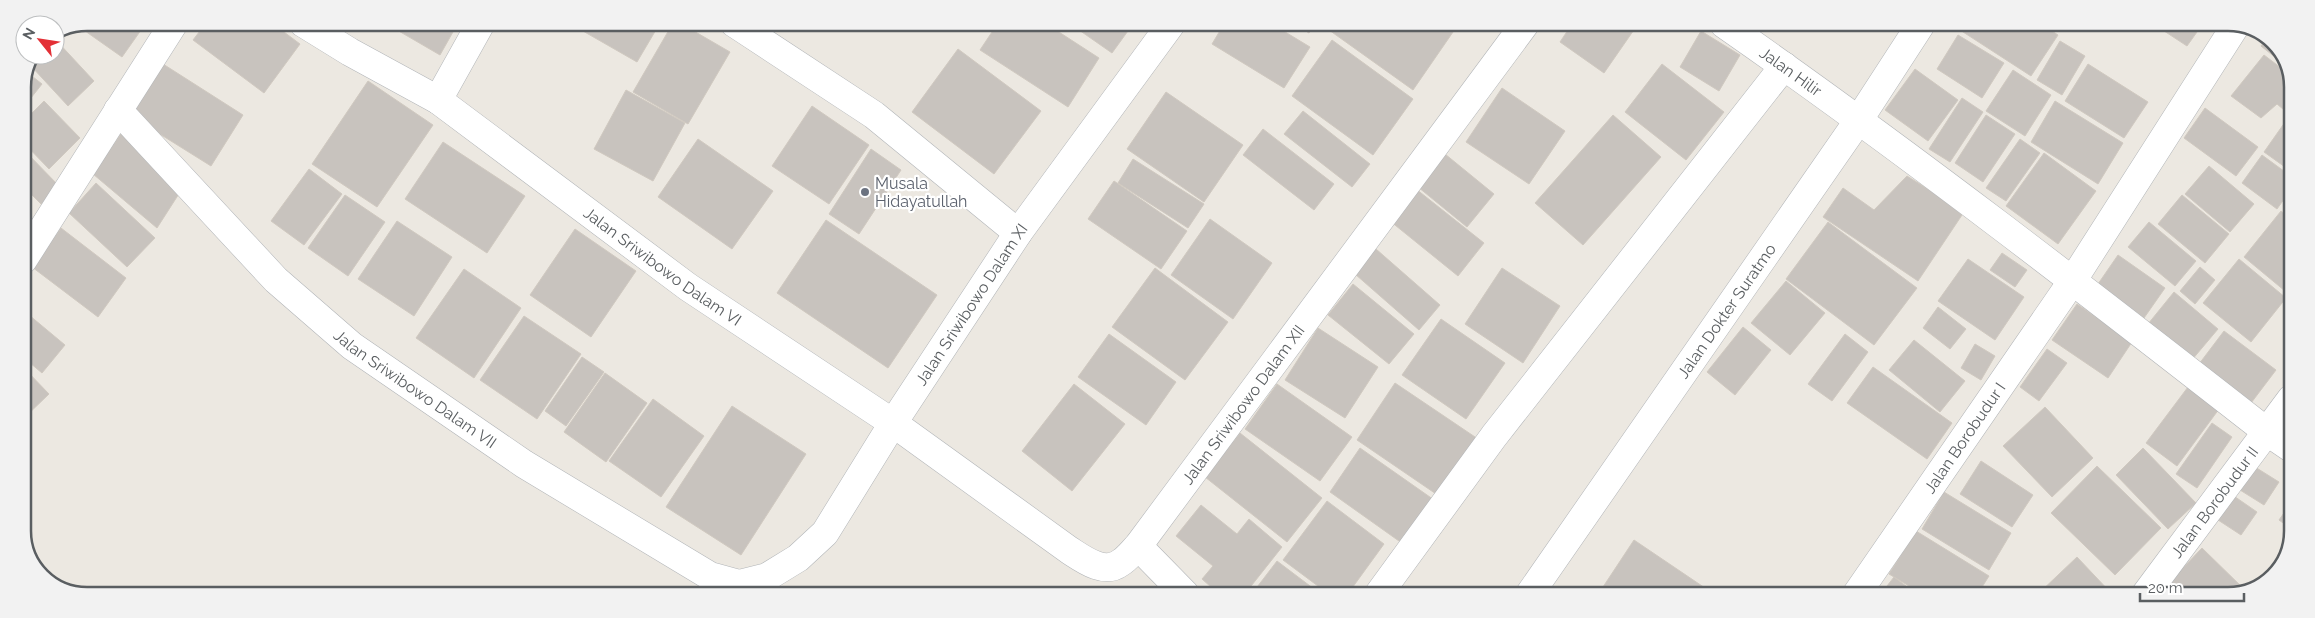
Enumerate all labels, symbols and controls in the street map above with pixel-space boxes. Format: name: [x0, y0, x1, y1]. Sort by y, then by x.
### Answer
north arrow: [15, 15, 65, 65]
text: N: [19, 25, 38, 42]
street label: Jalan Hilir: [1756, 43, 1826, 101]
place label: Musala Hidayatullah: [875, 174, 967, 211]
marker: Musala Hidayatullah: [859, 186, 871, 198]
street label: Jalan Sriwibowo Dalam VI: [580, 203, 745, 330]
street label: Jalan Sriwibowo Dalam XI: [912, 220, 1032, 389]
street label: Jalan Dokter Suratmo: [1673, 240, 1780, 382]
street label: Jalan Sriwibowo Dalam XII: [1178, 321, 1309, 488]
street label: Jalan Sriwibowo Dalam VII: [330, 326, 500, 452]
street label: Jalan Borobudur I: [1920, 379, 2009, 497]
street label: Jalan Borobudur II: [2167, 443, 2262, 562]
scale bar: [2140, 570, 2244, 602]
text: 20 m: [2148, 579, 2183, 597]

